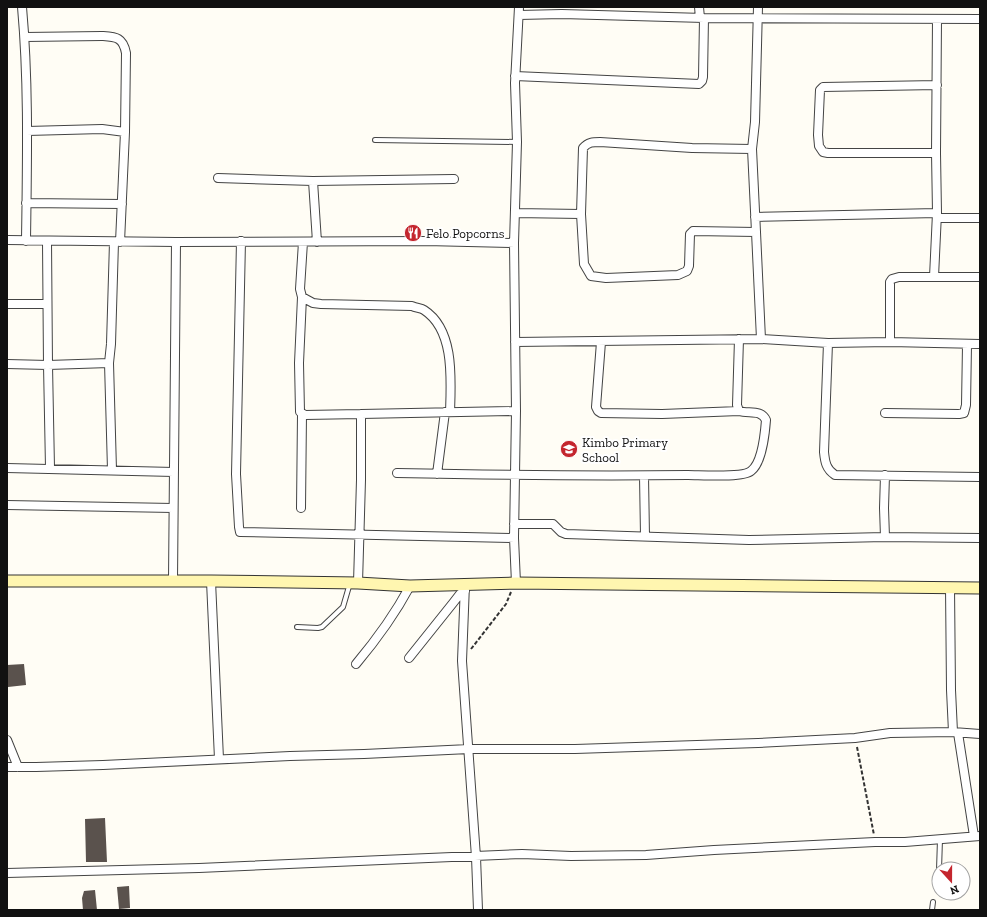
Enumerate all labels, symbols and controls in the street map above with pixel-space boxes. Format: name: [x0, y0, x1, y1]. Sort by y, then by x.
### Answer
restaurant icon: Felo Popcorns: [403, 223, 423, 243]
place label: Felo Popcorns: [426, 226, 505, 241]
place label: Kimbo Primary School: [582, 435, 668, 465]
school or university icon: Kimbo Primary School: [559, 439, 579, 459]
north arrow: [931, 861, 971, 901]
text: N: [948, 882, 961, 898]

